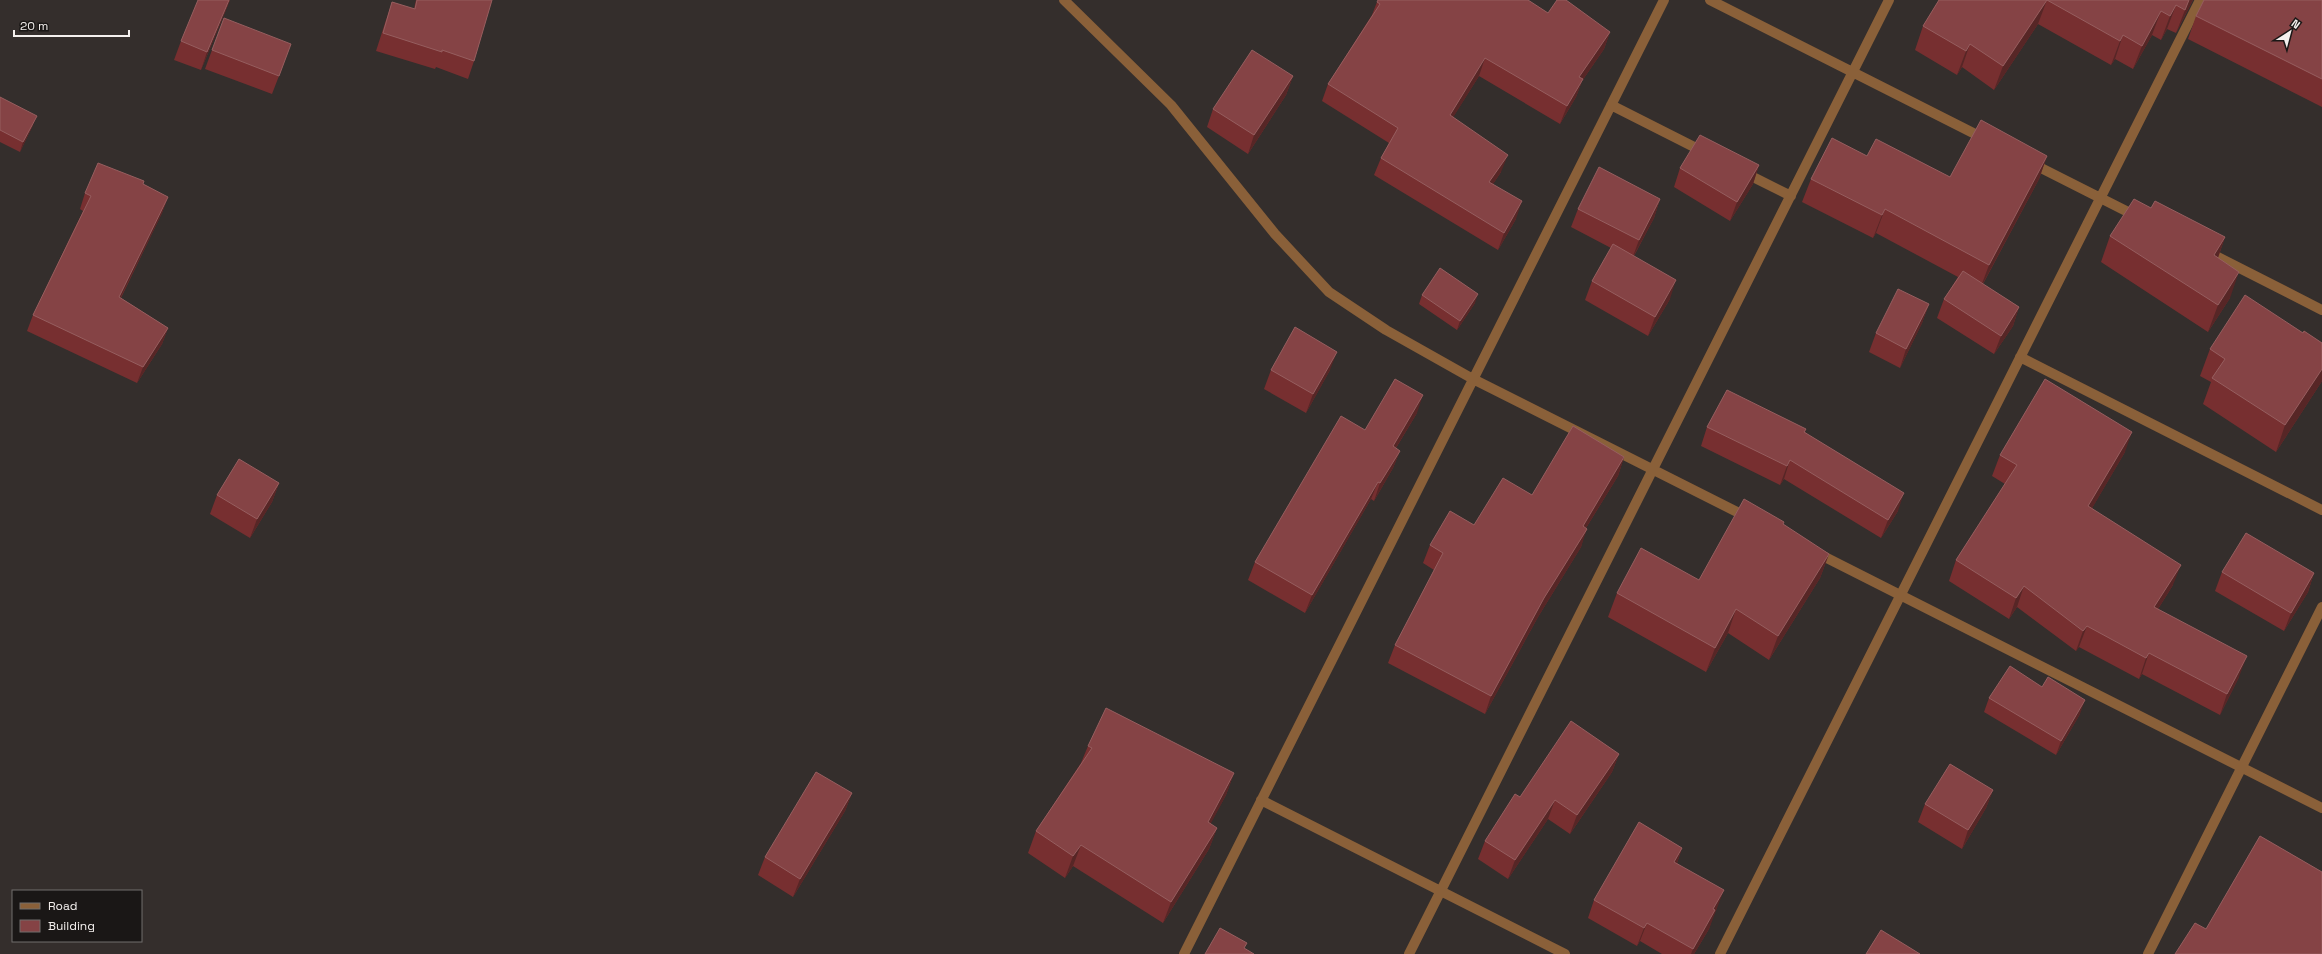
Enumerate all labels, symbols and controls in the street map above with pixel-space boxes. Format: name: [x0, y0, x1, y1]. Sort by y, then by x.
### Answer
scale bar: [14, 12, 129, 38]
north arrow: [2270, 12, 2310, 52]
text: N: [2289, 16, 2303, 32]
text: 20 m: [20, 18, 48, 34]
legend: [12, 890, 142, 942]
text: Road: [48, 898, 77, 914]
text: Building: [48, 918, 95, 934]

